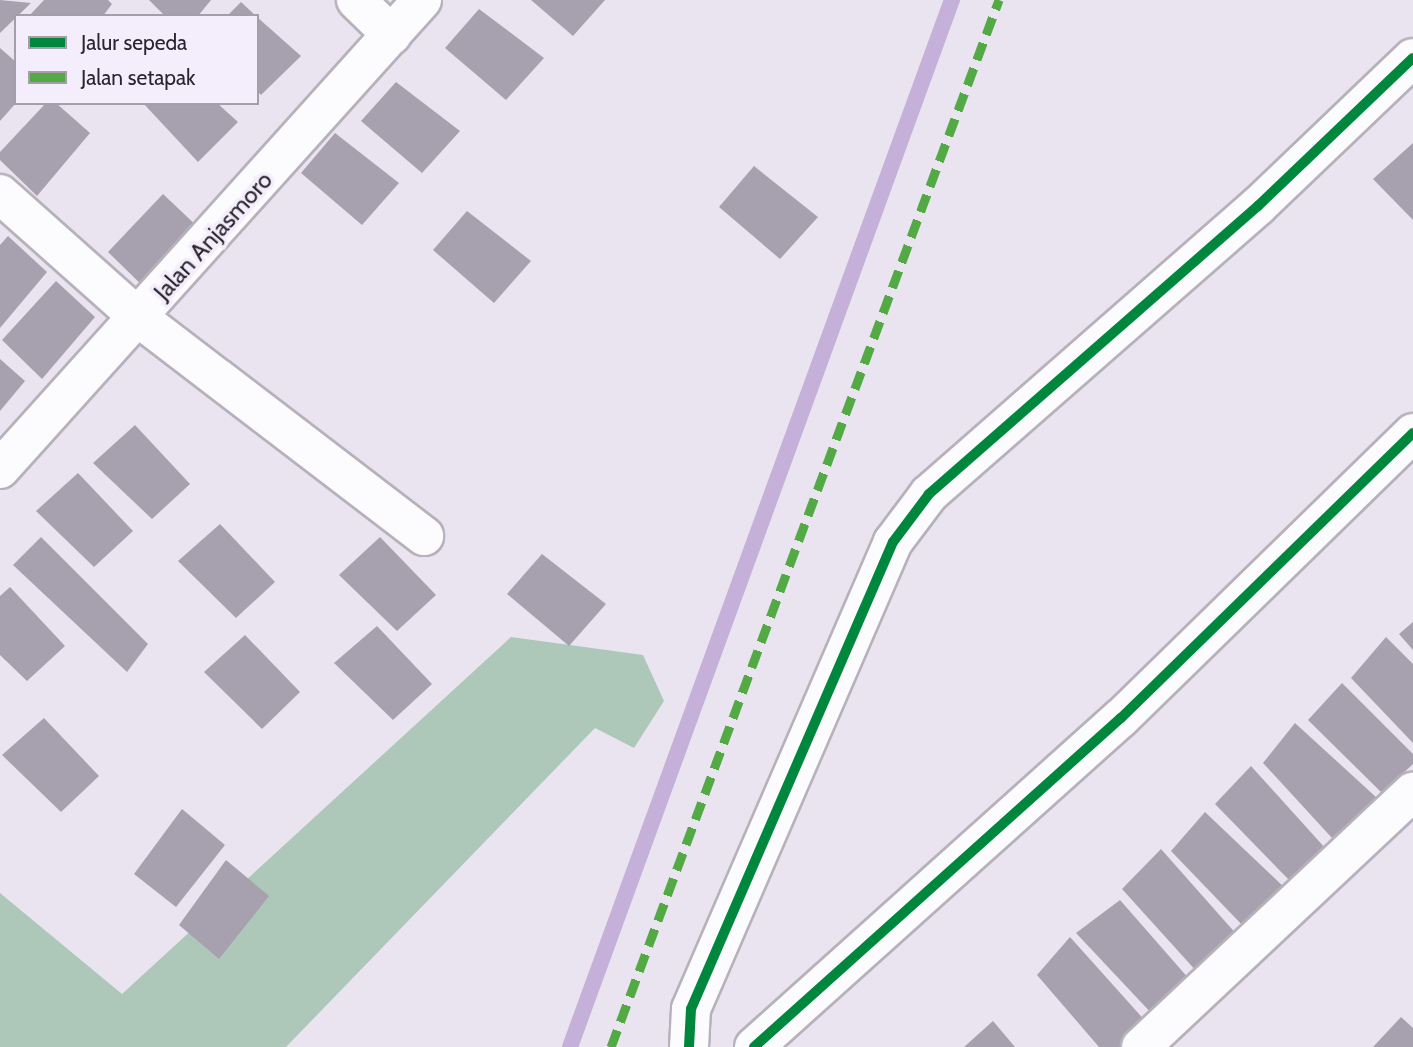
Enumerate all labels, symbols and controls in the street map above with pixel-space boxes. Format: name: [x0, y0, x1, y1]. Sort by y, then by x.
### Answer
legend: [14, 14, 259, 105]
text: Jalur sepeda: [81, 30, 187, 55]
text: Jalan setapak: [81, 65, 196, 90]
street label: Jalan Anjasmoro: [148, 166, 278, 306]

